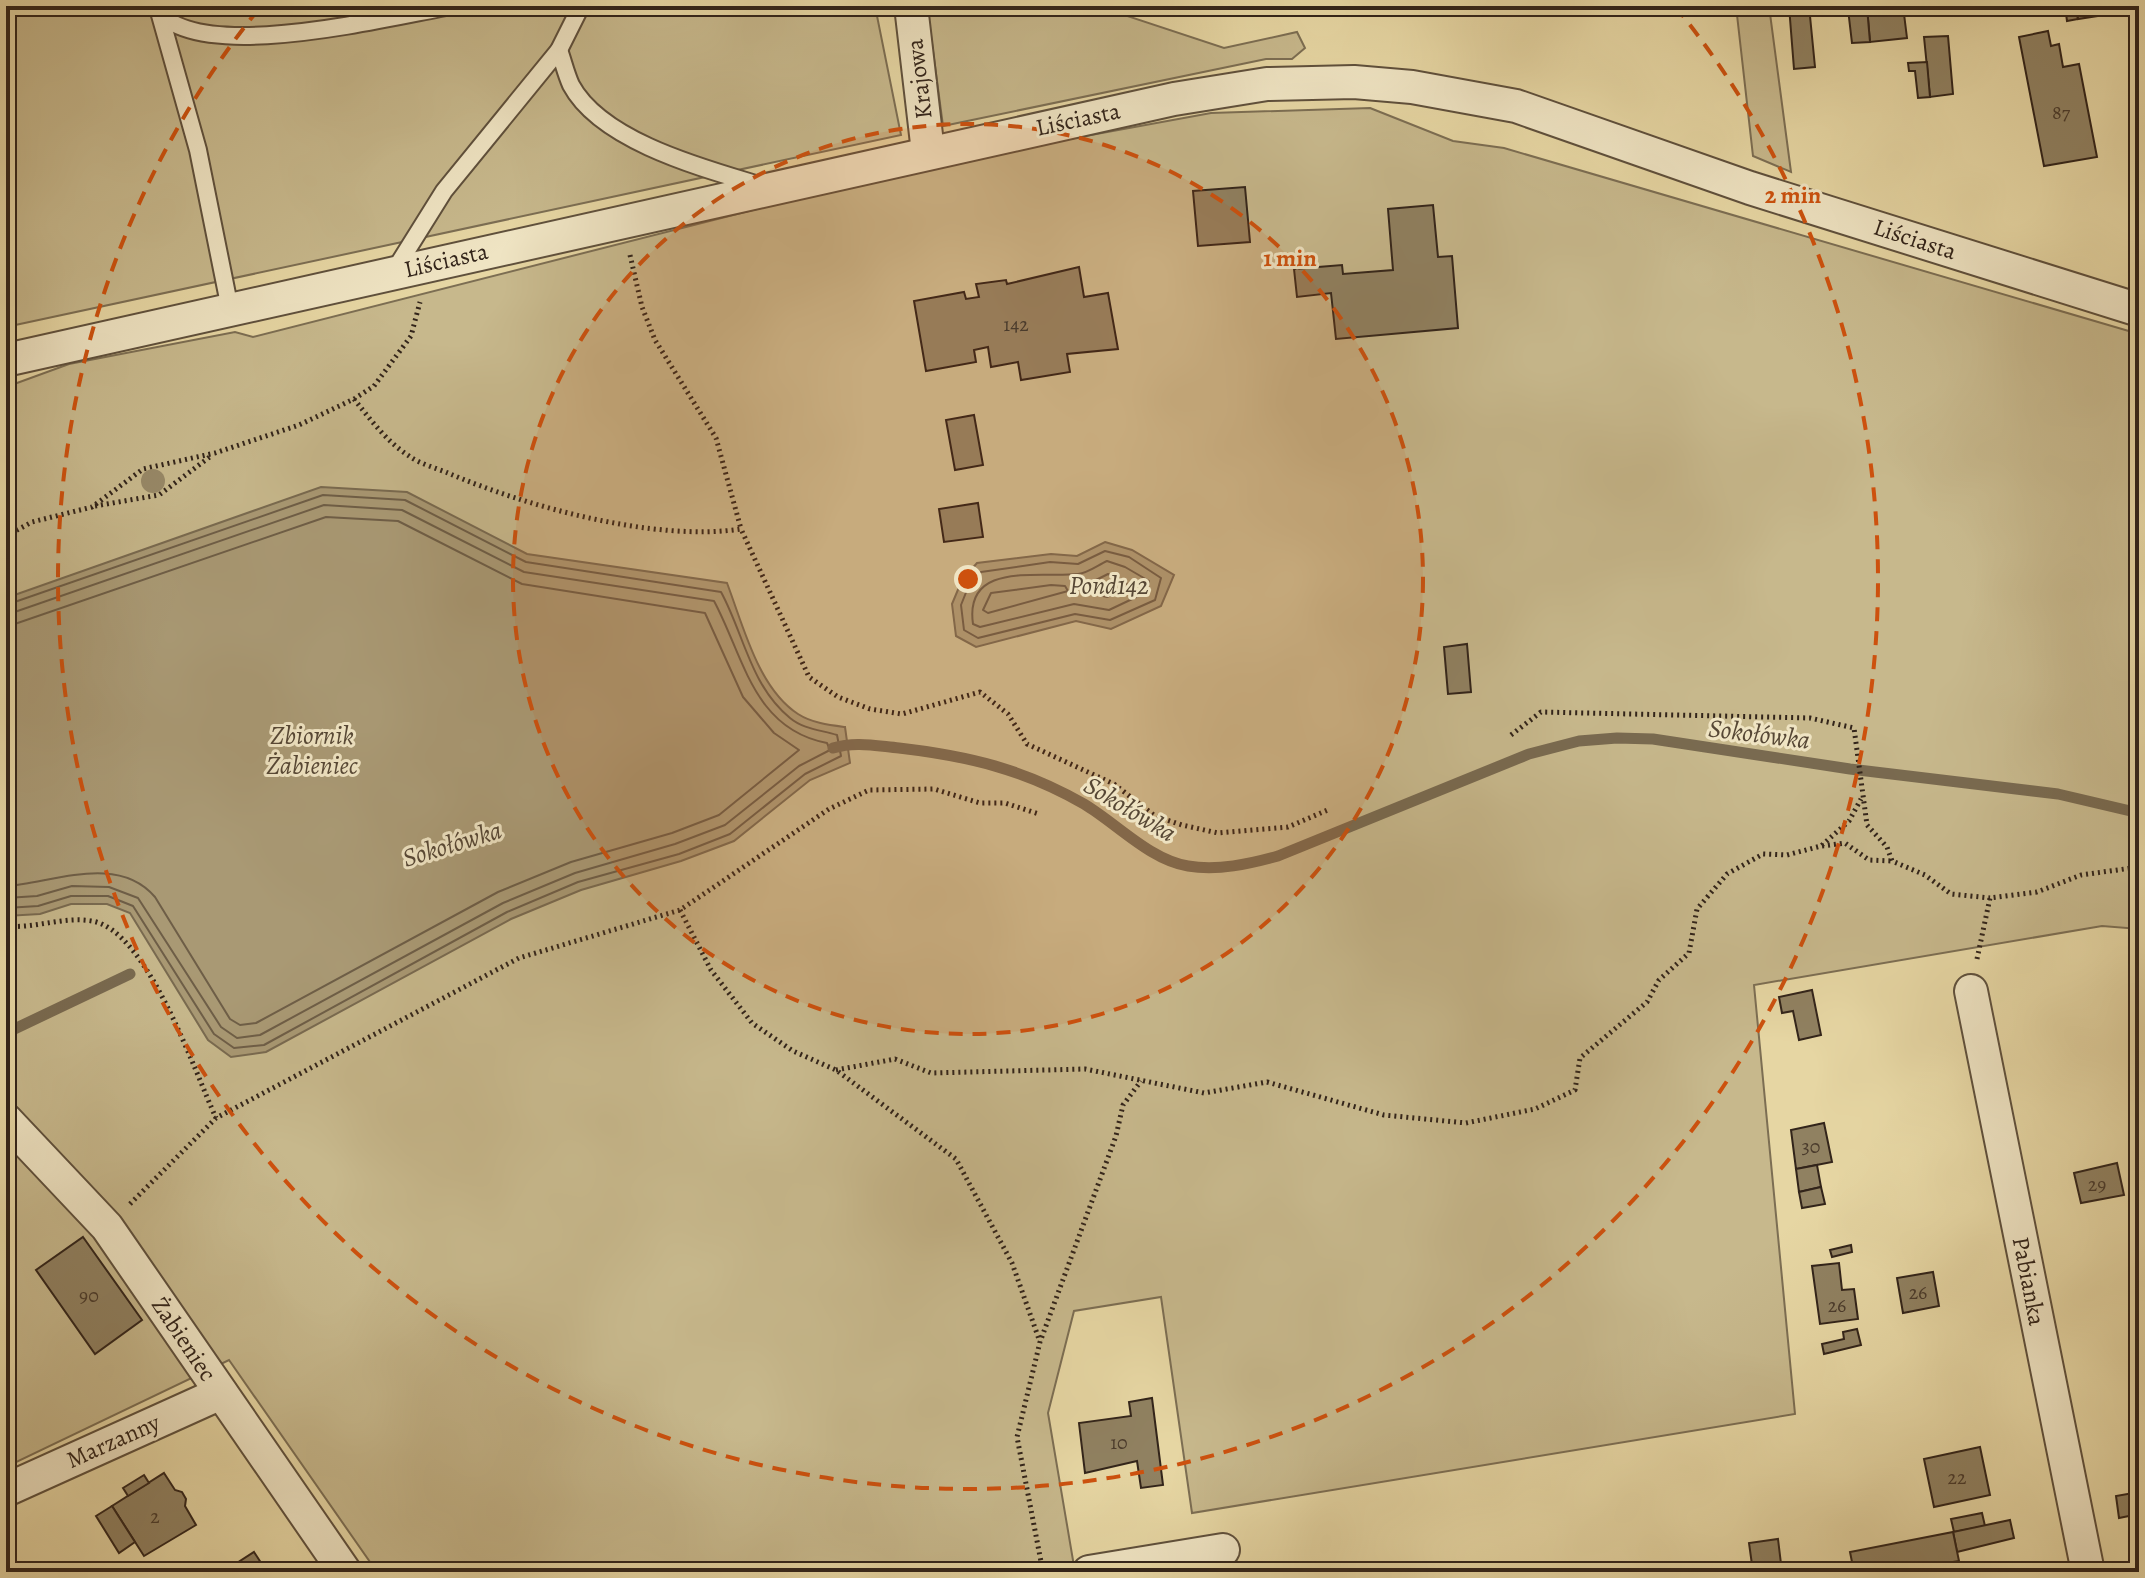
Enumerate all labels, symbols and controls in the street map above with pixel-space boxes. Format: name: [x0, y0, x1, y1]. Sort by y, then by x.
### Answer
street label: Krajowa: [898, 36, 940, 121]
street label: Liściasta: [1033, 94, 1124, 144]
house number: 87: [2052, 99, 2071, 126]
text: 2 min: [1765, 179, 1822, 211]
street label: Liściasta: [1869, 211, 1961, 268]
street label: Liściasta: [401, 235, 492, 285]
text: 1 min: [1263, 242, 1317, 274]
house number: 142: [1003, 311, 1029, 338]
centre of rings: [954, 565, 982, 593]
water label: Pond142: [1069, 568, 1149, 603]
water label: Sokołówka: [1706, 710, 1812, 758]
water label: Zbiornik Żabieniec: [266, 718, 359, 783]
water label: Sokołówka: [1077, 768, 1183, 850]
water label: Sokołówka: [398, 812, 506, 876]
house number: 30: [1802, 1133, 1820, 1160]
house number: 29: [2088, 1171, 2106, 1198]
street label: Pabianka: [2005, 1234, 2053, 1329]
house number: 26: [1909, 1279, 1927, 1306]
house number: 90: [79, 1282, 99, 1309]
street label: Żabieniec: [144, 1291, 224, 1387]
house number: 26: [1828, 1292, 1846, 1319]
street label: Marzanny: [61, 1406, 165, 1476]
house number: 10: [1110, 1429, 1128, 1456]
house number: 22: [1948, 1464, 1967, 1491]
house number: 2: [150, 1503, 160, 1530]

